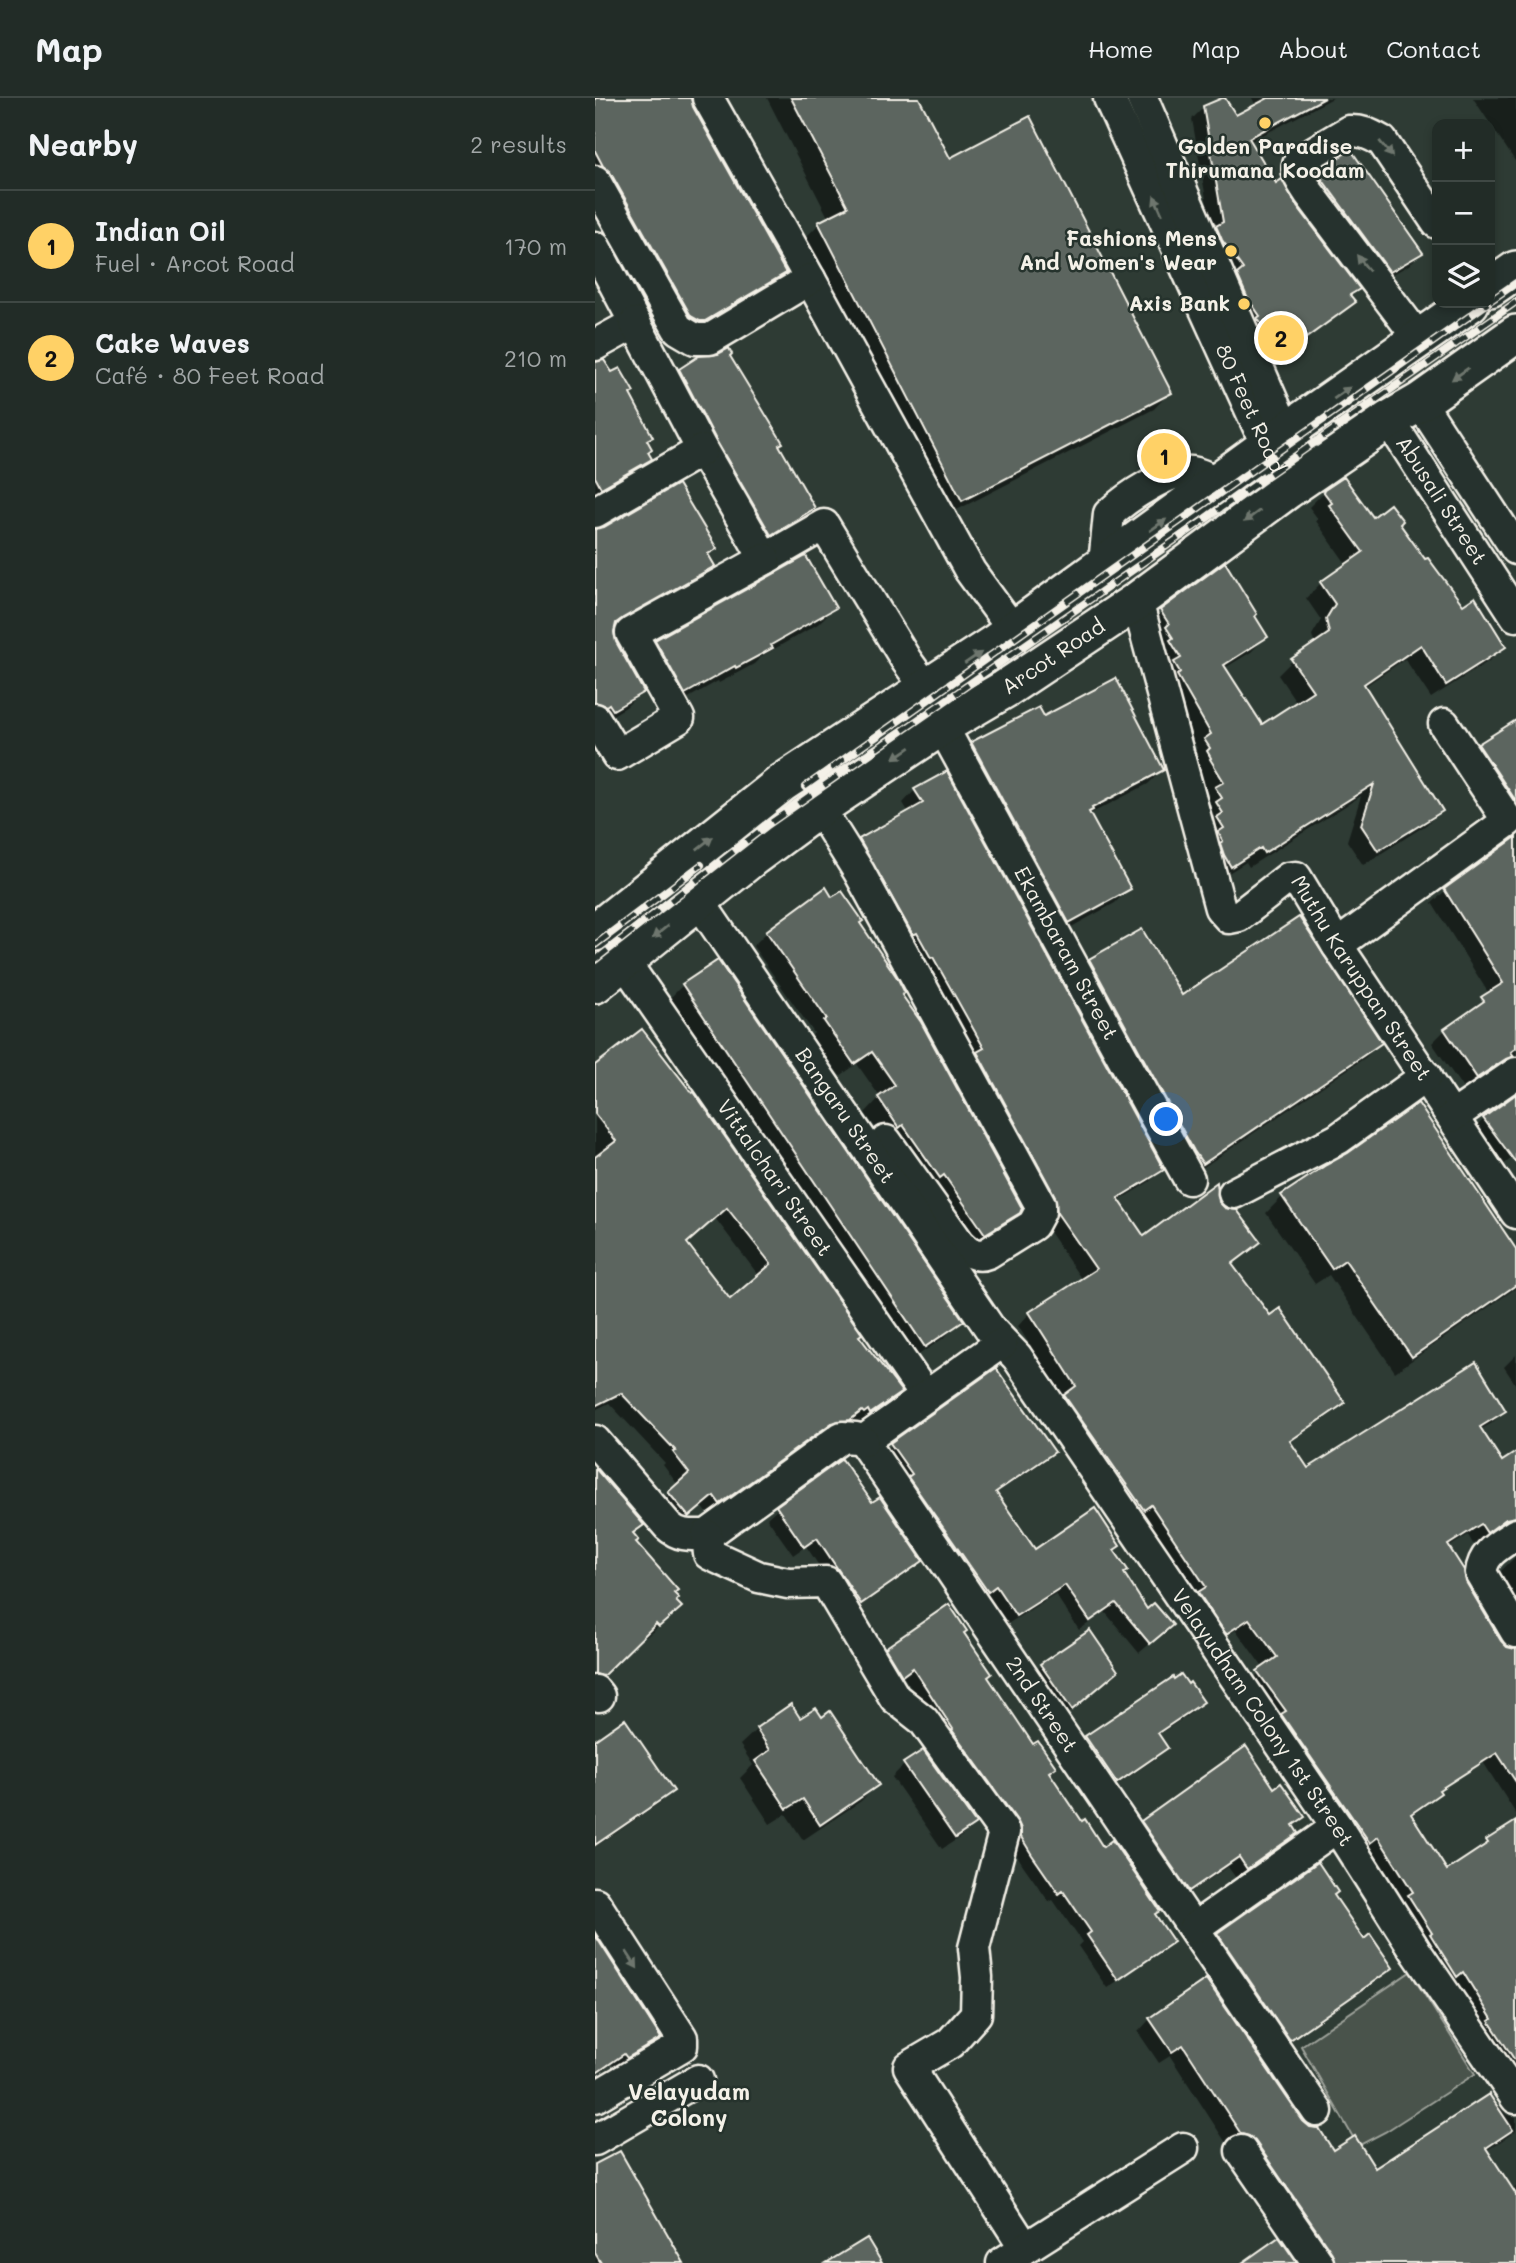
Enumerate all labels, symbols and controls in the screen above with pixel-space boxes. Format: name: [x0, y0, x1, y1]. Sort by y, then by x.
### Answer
text: Map: [35, 27, 103, 70]
text: Home: [1088, 33, 1153, 64]
text: Map: [1191, 33, 1240, 64]
text: About: [1278, 33, 1348, 64]
text: Contact: [1386, 33, 1481, 64]
marker: Golden Paradise Thirumana Koodam: [1257, 115, 1273, 131]
map controls: [1432, 119, 1495, 308]
button: +: [1432, 119, 1495, 182]
text: Nearby: [28, 124, 138, 164]
text: 2 results: [470, 129, 567, 159]
place label: Golden Paradise Thirumana Koodam: [1166, 132, 1364, 183]
one-way arrow: [1379, 139, 1394, 157]
button: −: [1432, 182, 1495, 245]
one-way arrow: [1152, 195, 1164, 215]
text: Indian Oil: [95, 214, 226, 248]
place label: Fashions Mens And Women's Wear: [1020, 224, 1217, 275]
text: 1: [46, 231, 56, 261]
text: 170 m: [504, 231, 567, 261]
marker: Fashions Mens And Women's Wear: [1223, 243, 1239, 259]
button: layers: [1432, 245, 1495, 308]
text: Fuel · Arcot Road: [95, 248, 295, 278]
one-way arrow: [1356, 254, 1370, 273]
place label: Axis Bank: [1129, 289, 1230, 316]
marker: Axis Bank: [1236, 296, 1252, 312]
pin: 2: [1258, 312, 1304, 364]
text: Cake Waves: [95, 326, 250, 360]
street label: 80 Feet Road: [1210, 339, 1292, 477]
text: 2: [45, 343, 57, 373]
text: 210 m: [504, 343, 567, 373]
text: Café · 80 Feet Road: [95, 360, 324, 390]
one-way arrow: [1451, 367, 1469, 381]
one-way arrow: [1333, 386, 1351, 400]
pin: 1: [1141, 430, 1187, 482]
street label: Abusali Street: [1391, 430, 1494, 569]
one-way arrow: [1243, 508, 1261, 522]
one-way arrow: [1149, 518, 1167, 532]
street label: Arcot Road: [996, 611, 1109, 699]
one-way arrow: [964, 651, 982, 665]
one-way arrow: [893, 746, 911, 760]
one-way arrow: [697, 836, 714, 851]
street label: Ekambaram Street: [1009, 861, 1125, 1044]
street label: Muthu Karuppan Street: [1286, 870, 1439, 1085]
one-way arrow: [651, 924, 669, 939]
street label: Bangaru Street: [790, 1042, 902, 1188]
street label: Vittalchari Street: [712, 1093, 839, 1261]
your location: [1149, 1102, 1183, 1136]
street label: Velayudham Colony 1st Street: [1166, 1583, 1361, 1851]
street label: 2nd Street: [1001, 1651, 1085, 1757]
one-way arrow: [625, 1951, 639, 1969]
district label: Velayudam Colony: [628, 2076, 750, 2132]

